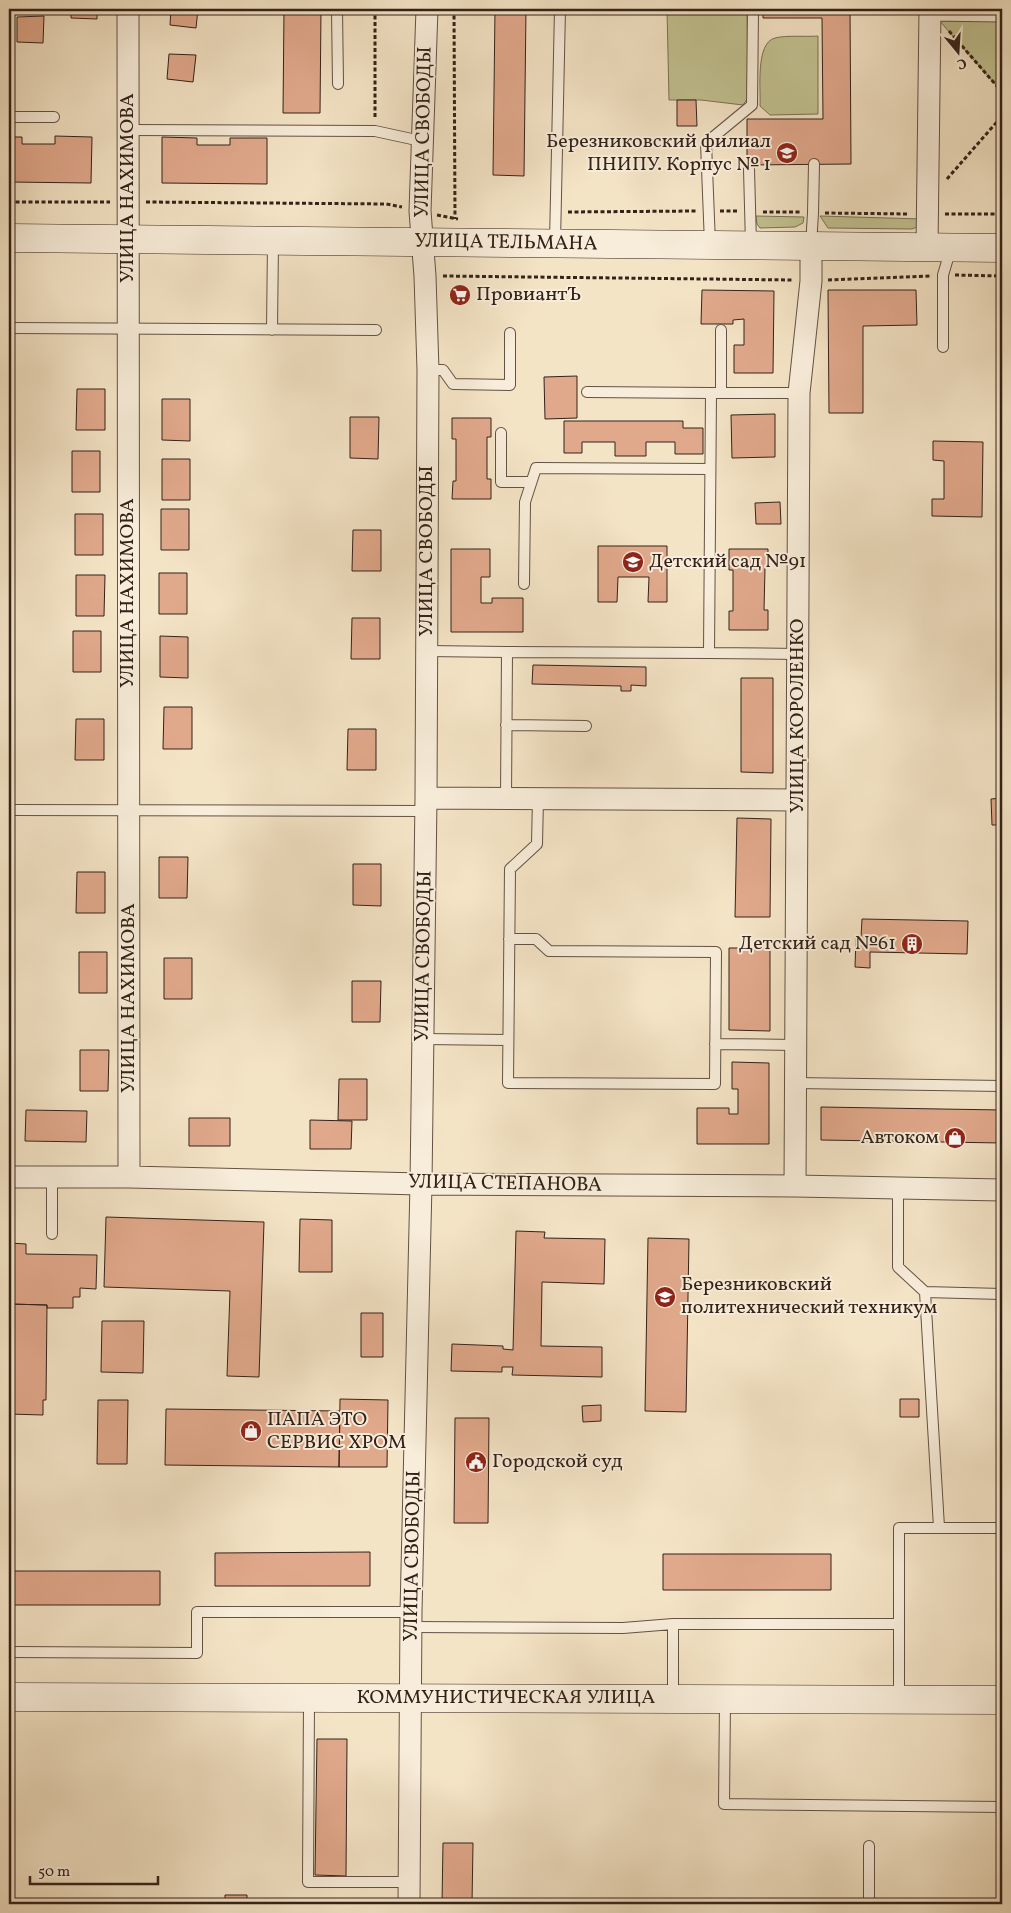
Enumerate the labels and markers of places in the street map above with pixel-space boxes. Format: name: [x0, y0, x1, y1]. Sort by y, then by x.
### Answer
place label: Березниковский филиал ПНИПУ. Корпус № 1: [546, 128, 771, 179]
school or university icon: Березниковский филиал ПНИПУ. Корпус № 1: [775, 141, 799, 165]
place label: ПровиантЪ: [476, 281, 581, 309]
supermarket icon: ПровиантЪ: [448, 283, 472, 307]
place label: Детский сад №91: [649, 548, 807, 576]
school or university icon: Детский сад №91: [621, 550, 645, 574]
place label: Детский сад №61: [739, 930, 896, 958]
building icon: Детский сад №61: [900, 932, 924, 956]
place label: Автоком: [860, 1124, 939, 1152]
shop icon: Автоком: [943, 1126, 967, 1150]
place label: Березниковский политехнический техникум: [681, 1271, 937, 1322]
school or university icon: Березниковский политехнический техникум: [653, 1285, 677, 1309]
place label: ПАПА ЭТО СЕРВИС ХРОМ: [267, 1406, 406, 1457]
shop icon: ПАПА ЭТО СЕРВИС ХРОМ: [239, 1419, 263, 1443]
place label: Городской суд: [492, 1448, 622, 1476]
public building icon: Городской суд: [464, 1450, 488, 1474]

